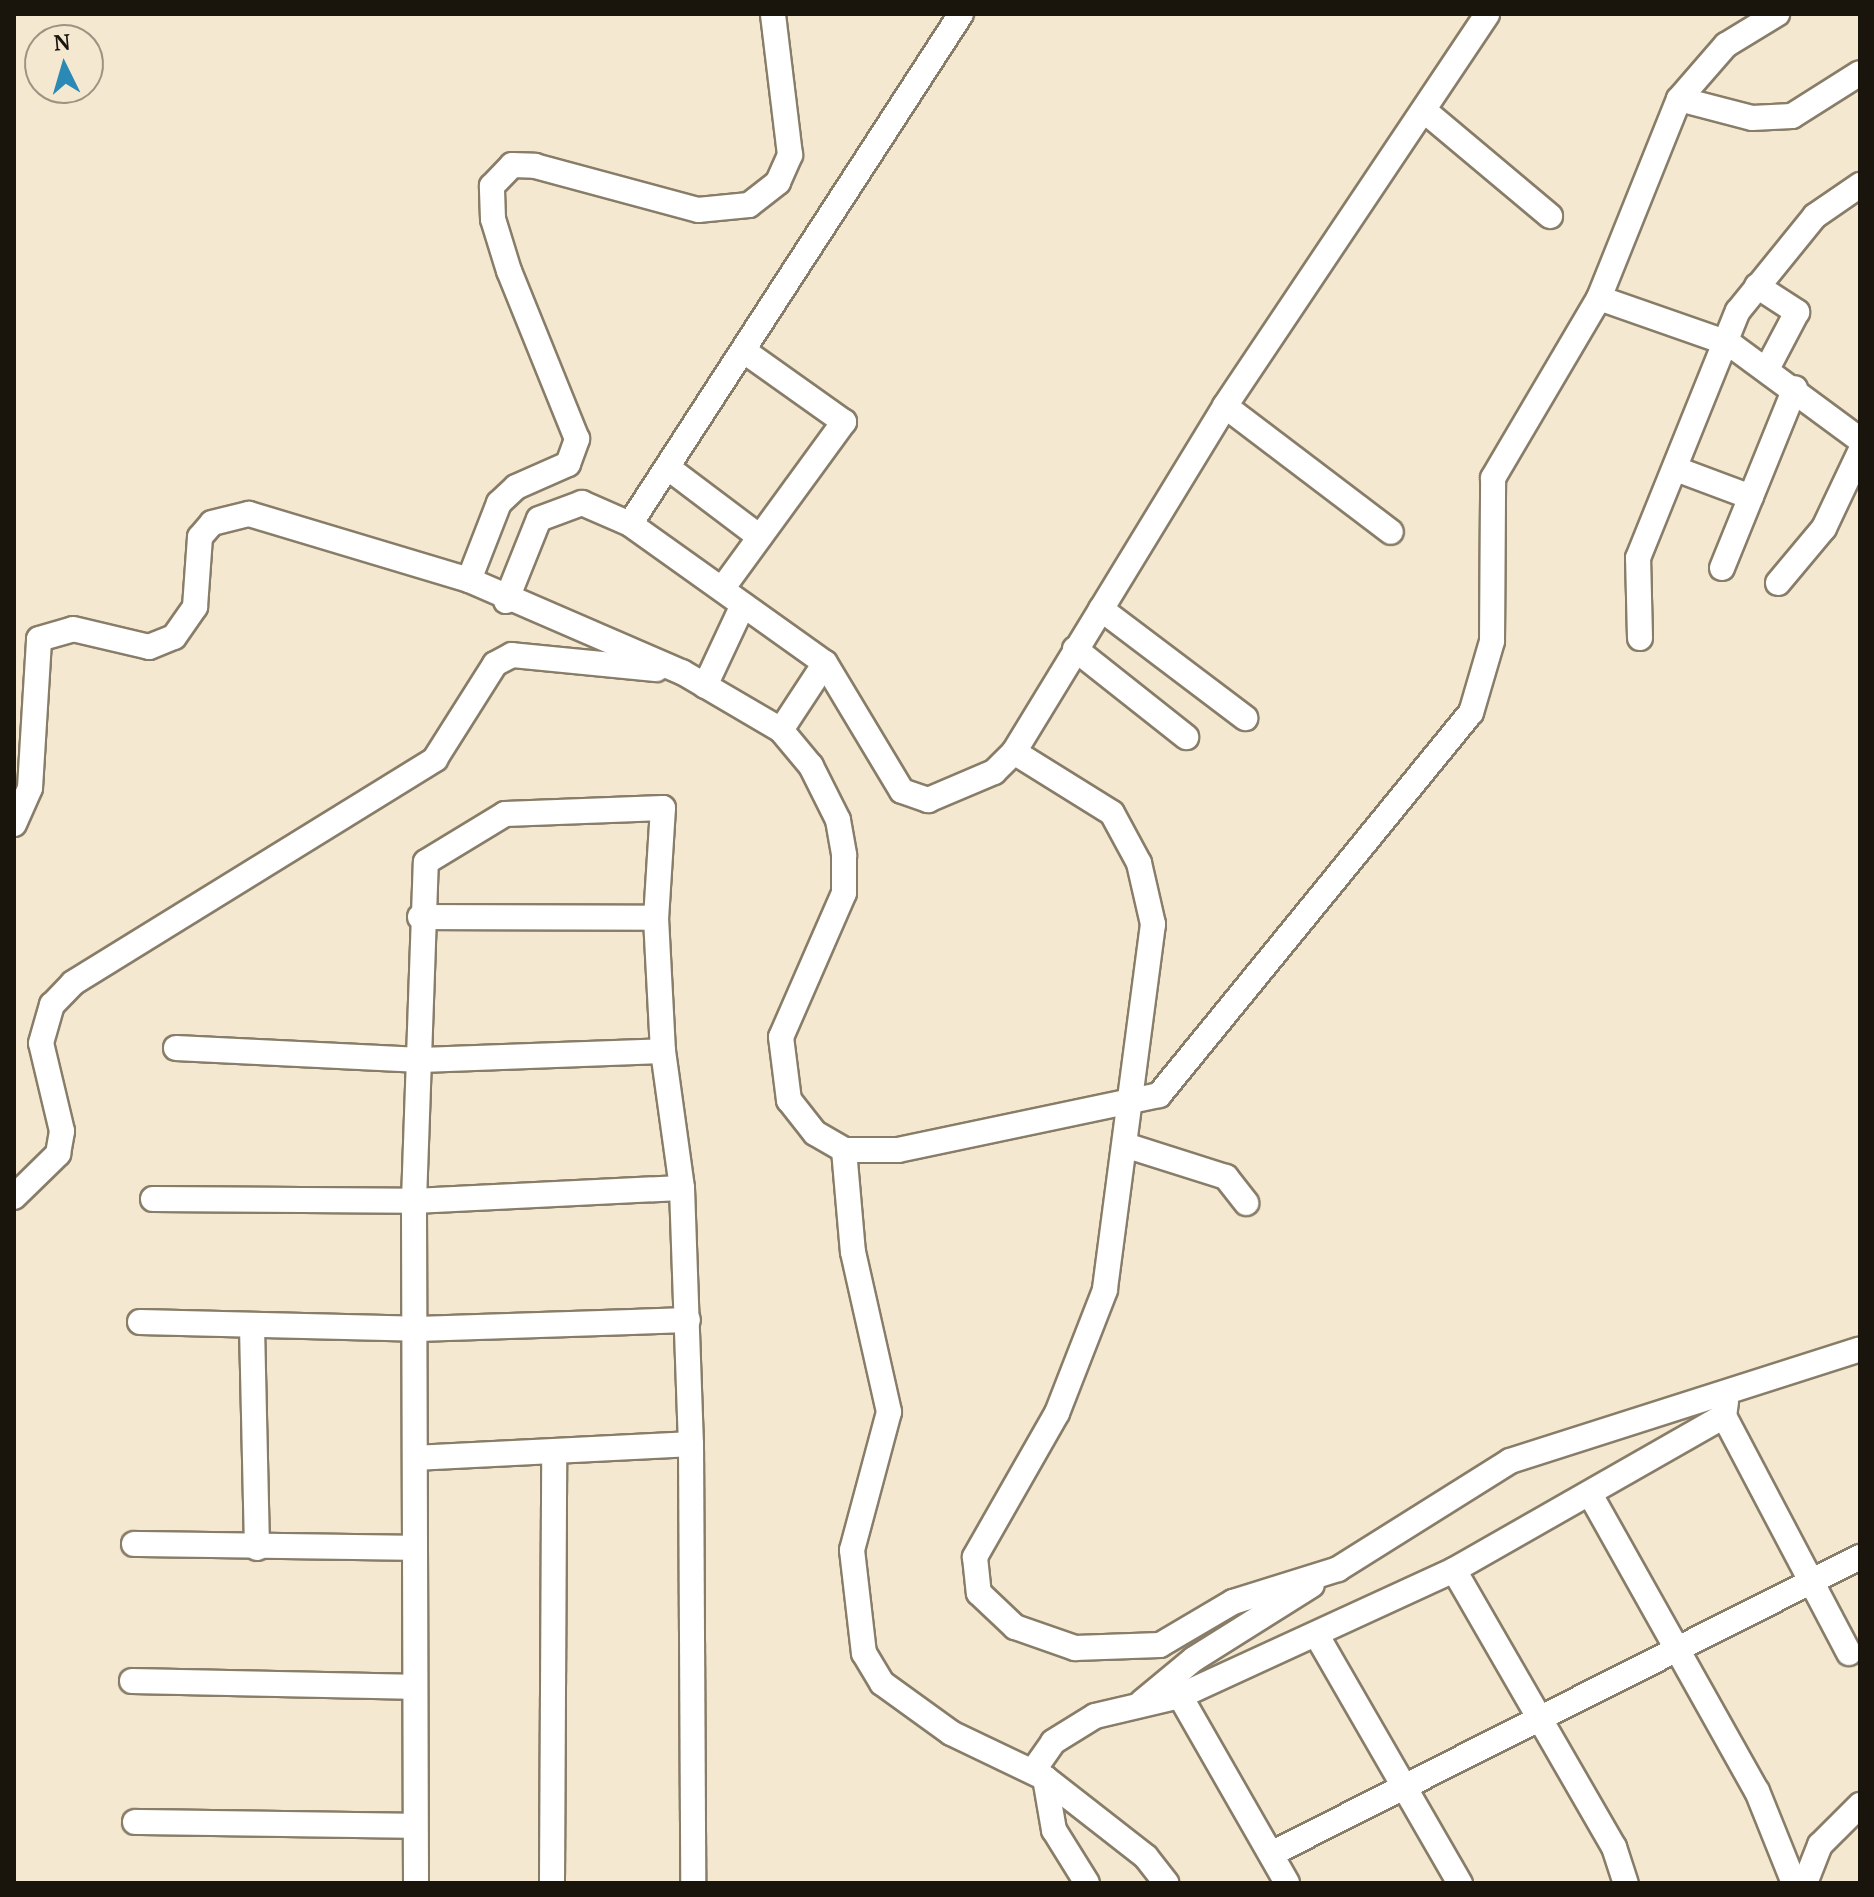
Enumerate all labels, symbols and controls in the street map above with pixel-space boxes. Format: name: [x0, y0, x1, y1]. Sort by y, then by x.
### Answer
north arrow: [24, 24, 104, 104]
text: N: [52, 26, 72, 57]

